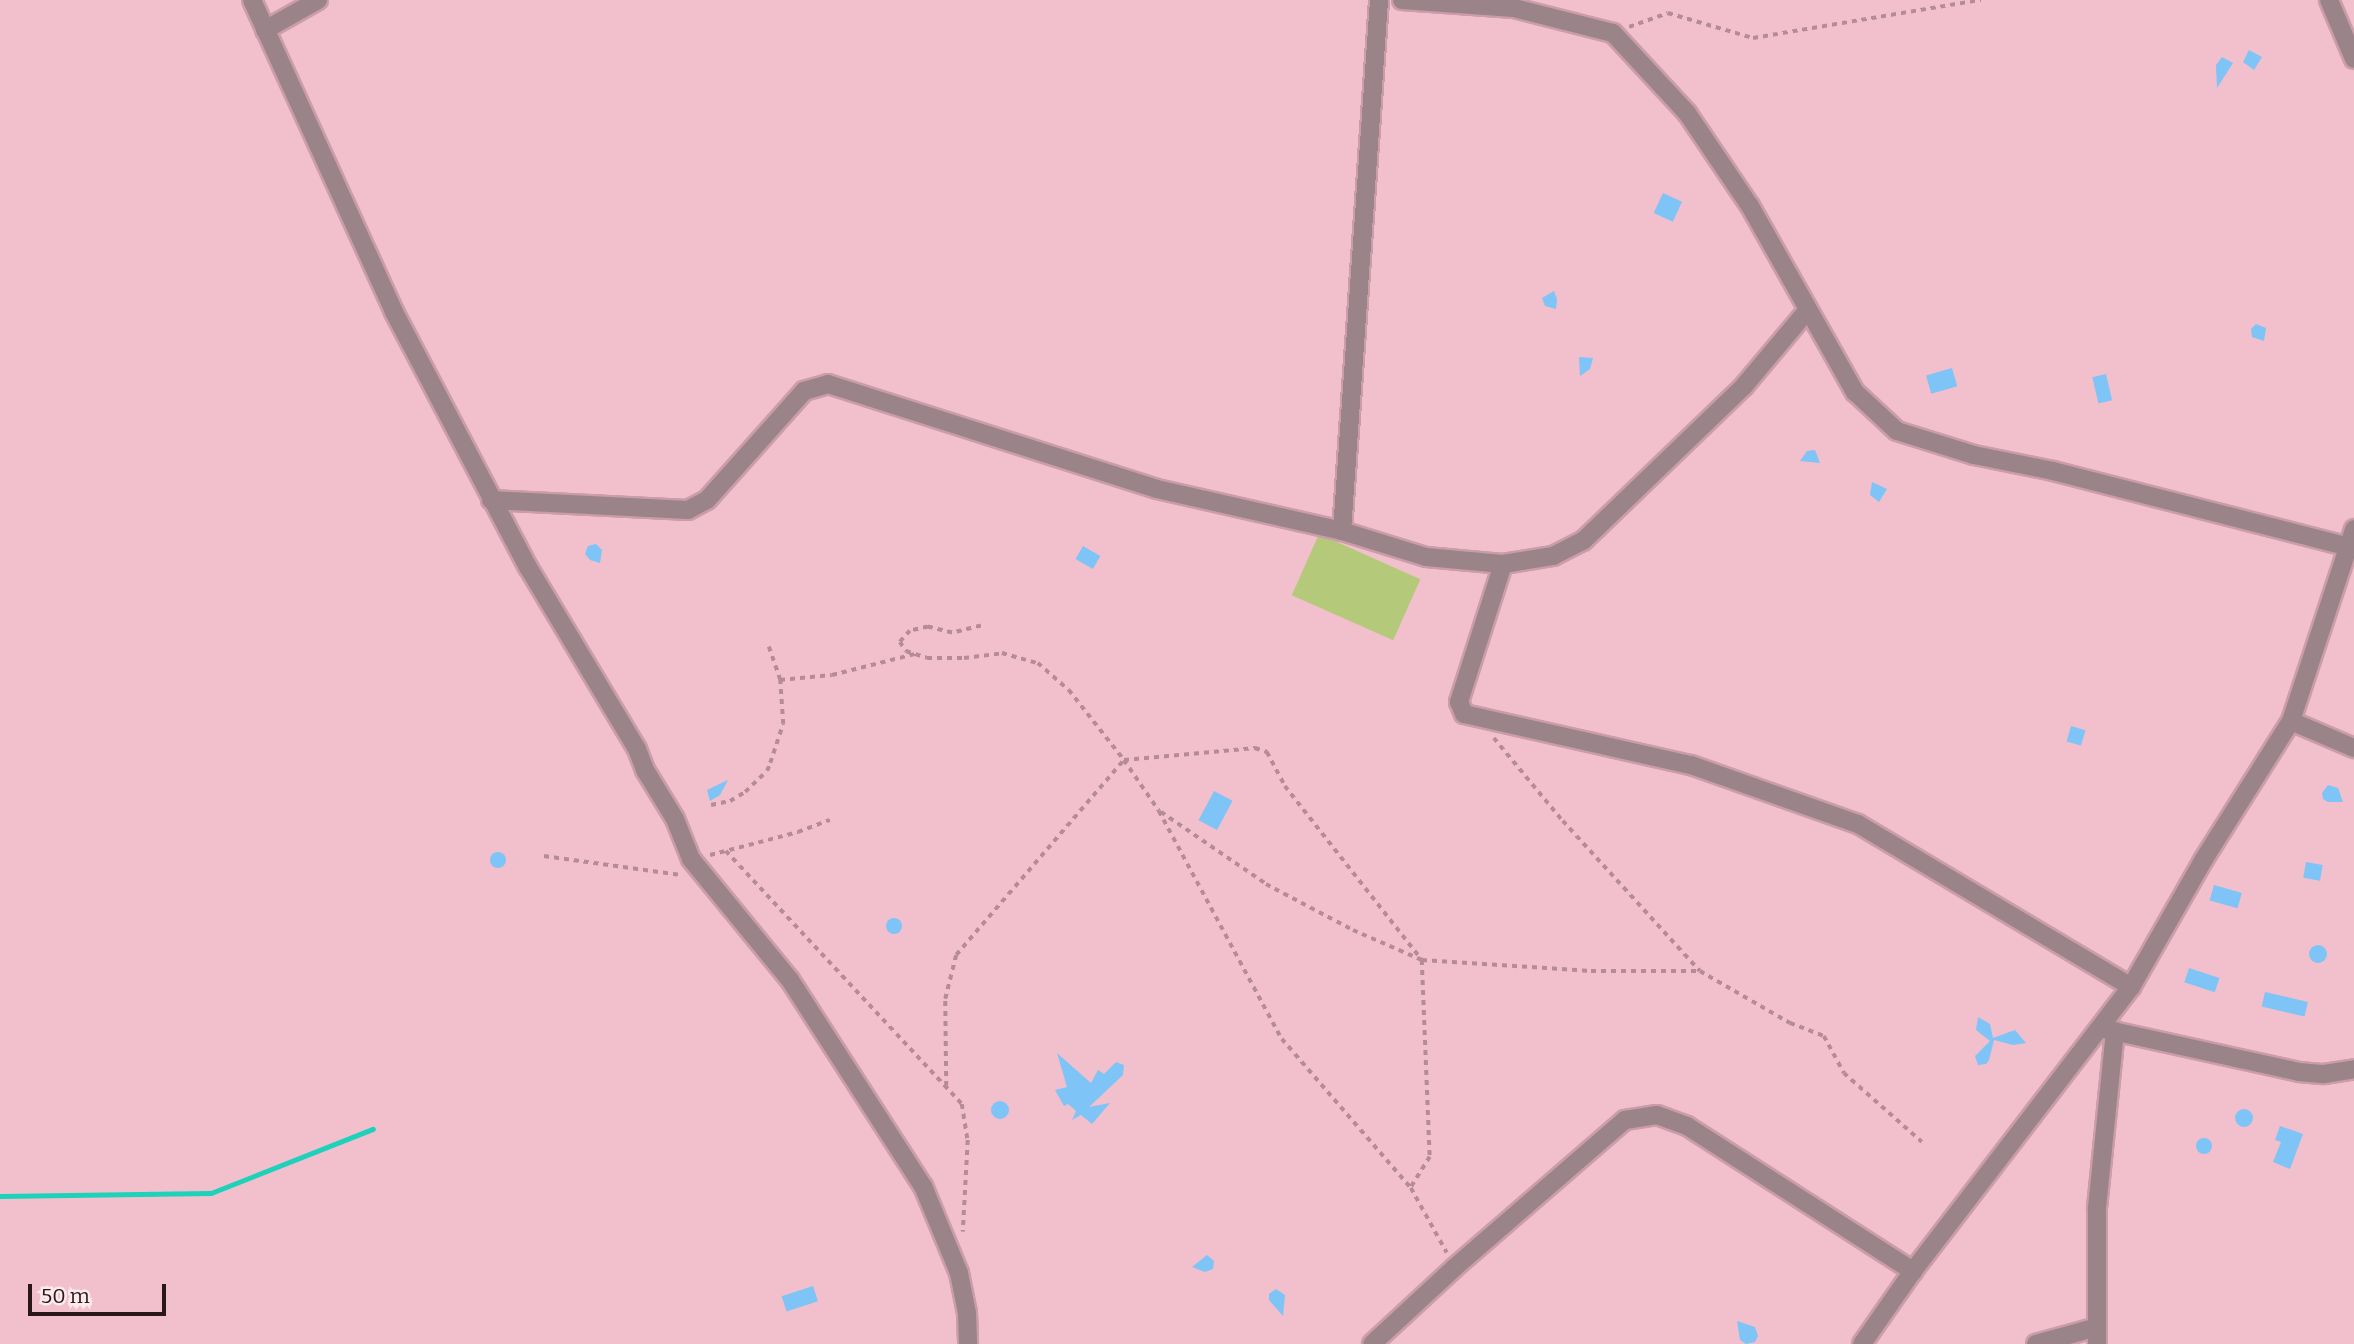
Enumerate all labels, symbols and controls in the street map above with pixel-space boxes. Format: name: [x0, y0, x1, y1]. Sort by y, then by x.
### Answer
scale bar: [32, 1270, 170, 1314]
text: 50 m: [41, 1283, 90, 1309]

